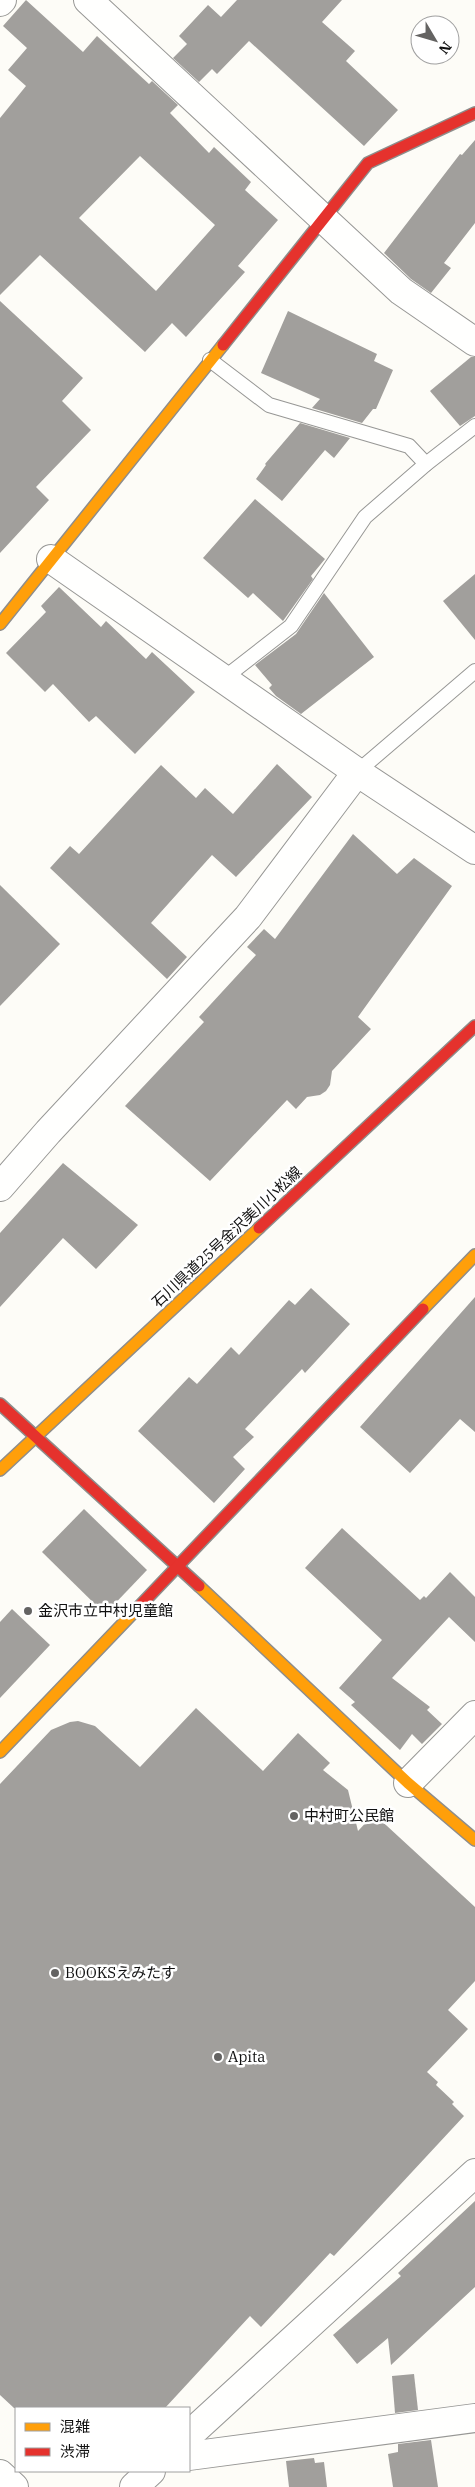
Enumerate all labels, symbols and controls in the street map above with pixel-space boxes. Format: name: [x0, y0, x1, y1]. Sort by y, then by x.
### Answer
north arrow: [410, 15, 460, 65]
text: N: [435, 38, 456, 58]
street label: 石川県道25号金沢美川小松線: [148, 1162, 306, 1311]
place label: 金沢市立中村児童館: [38, 1601, 173, 1620]
marker: 金沢市立中村児童館: [22, 1605, 34, 1617]
place label: 中村町公民館: [304, 1806, 394, 1825]
marker: 中村町公民館: [288, 1810, 300, 1822]
place label: BOOKSえみたす: [65, 1963, 176, 1982]
marker: BOOKSえみたす: [49, 1967, 61, 1979]
place label: Apita: [228, 2047, 266, 2066]
marker: Apita: [212, 2051, 224, 2063]
legend: [15, 2407, 190, 2472]
text: 混雑: [60, 2417, 90, 2436]
text: 渋滞: [60, 2442, 90, 2461]

